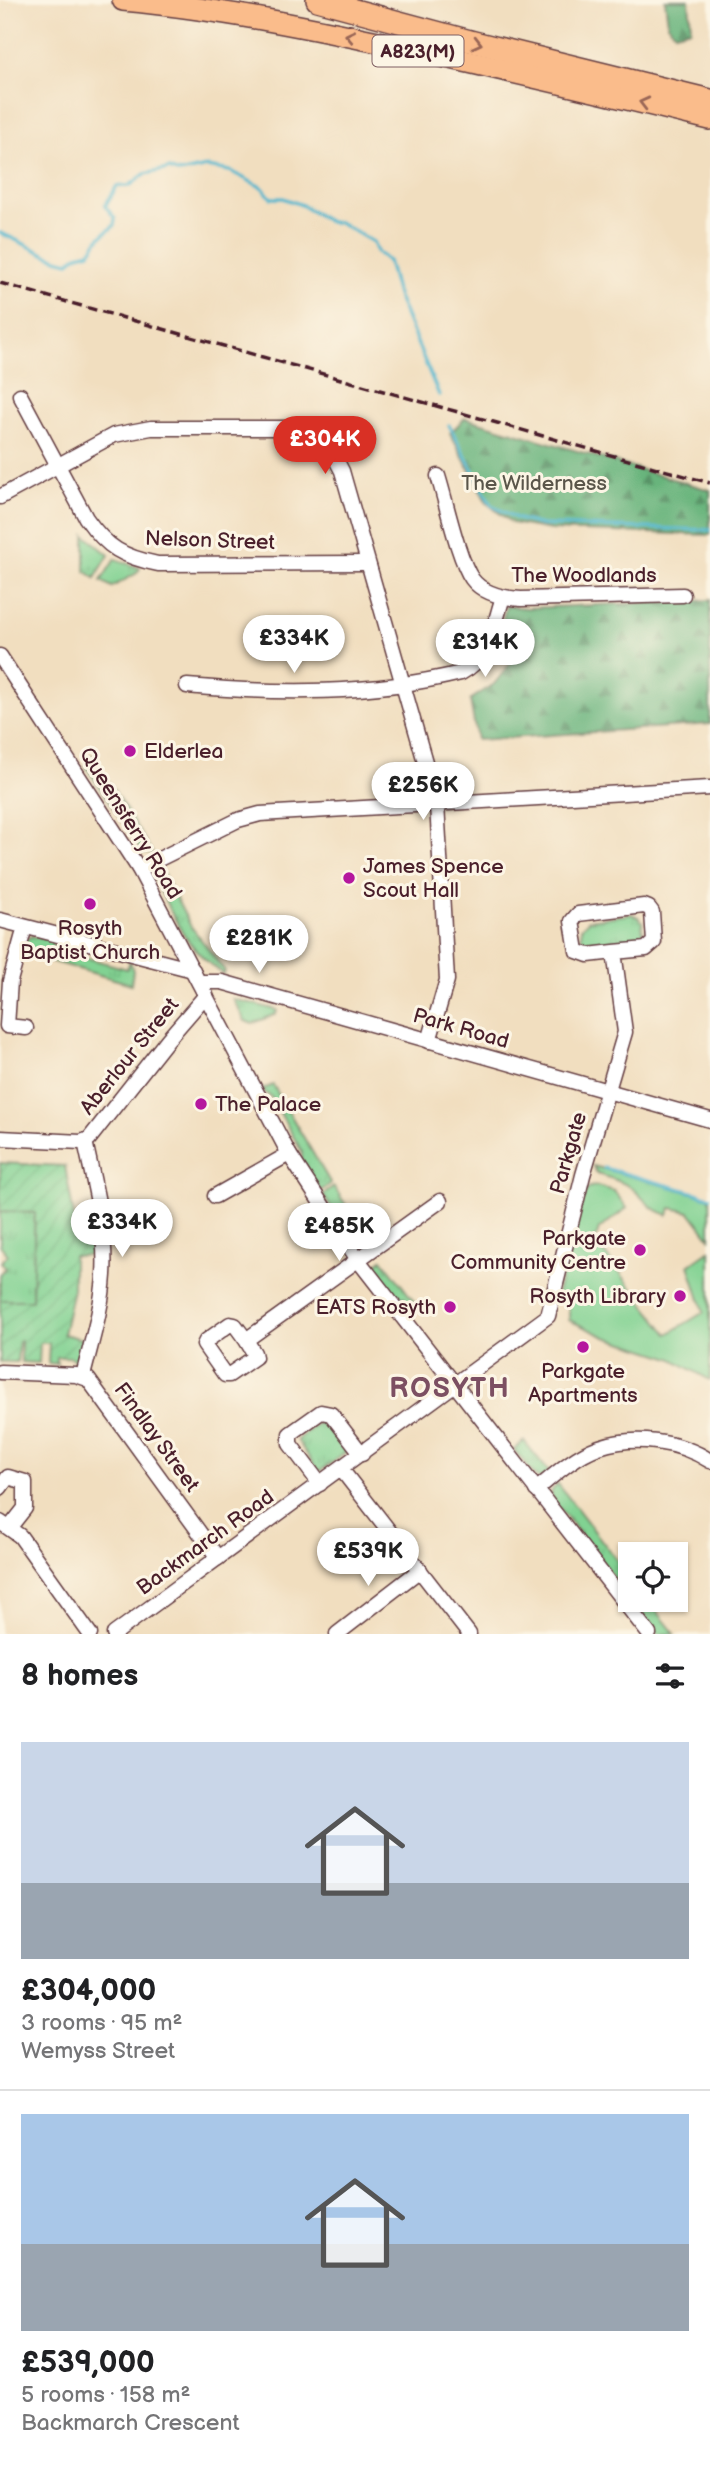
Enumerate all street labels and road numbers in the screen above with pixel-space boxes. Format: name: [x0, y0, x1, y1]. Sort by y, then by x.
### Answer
road number: A823(M): [372, 36, 464, 66]
street label: Nelson Street: [145, 526, 276, 555]
street label: The Woodlands: [511, 563, 657, 588]
street label: Queensferry Road: [74, 743, 187, 904]
street label: Aberlour Street: [75, 992, 184, 1120]
street label: Park Road: [410, 1003, 512, 1054]
street label: Parkgate: [545, 1109, 592, 1197]
street label: Findlay Street: [109, 1378, 205, 1497]
street label: Backmarch Road: [132, 1484, 279, 1601]

